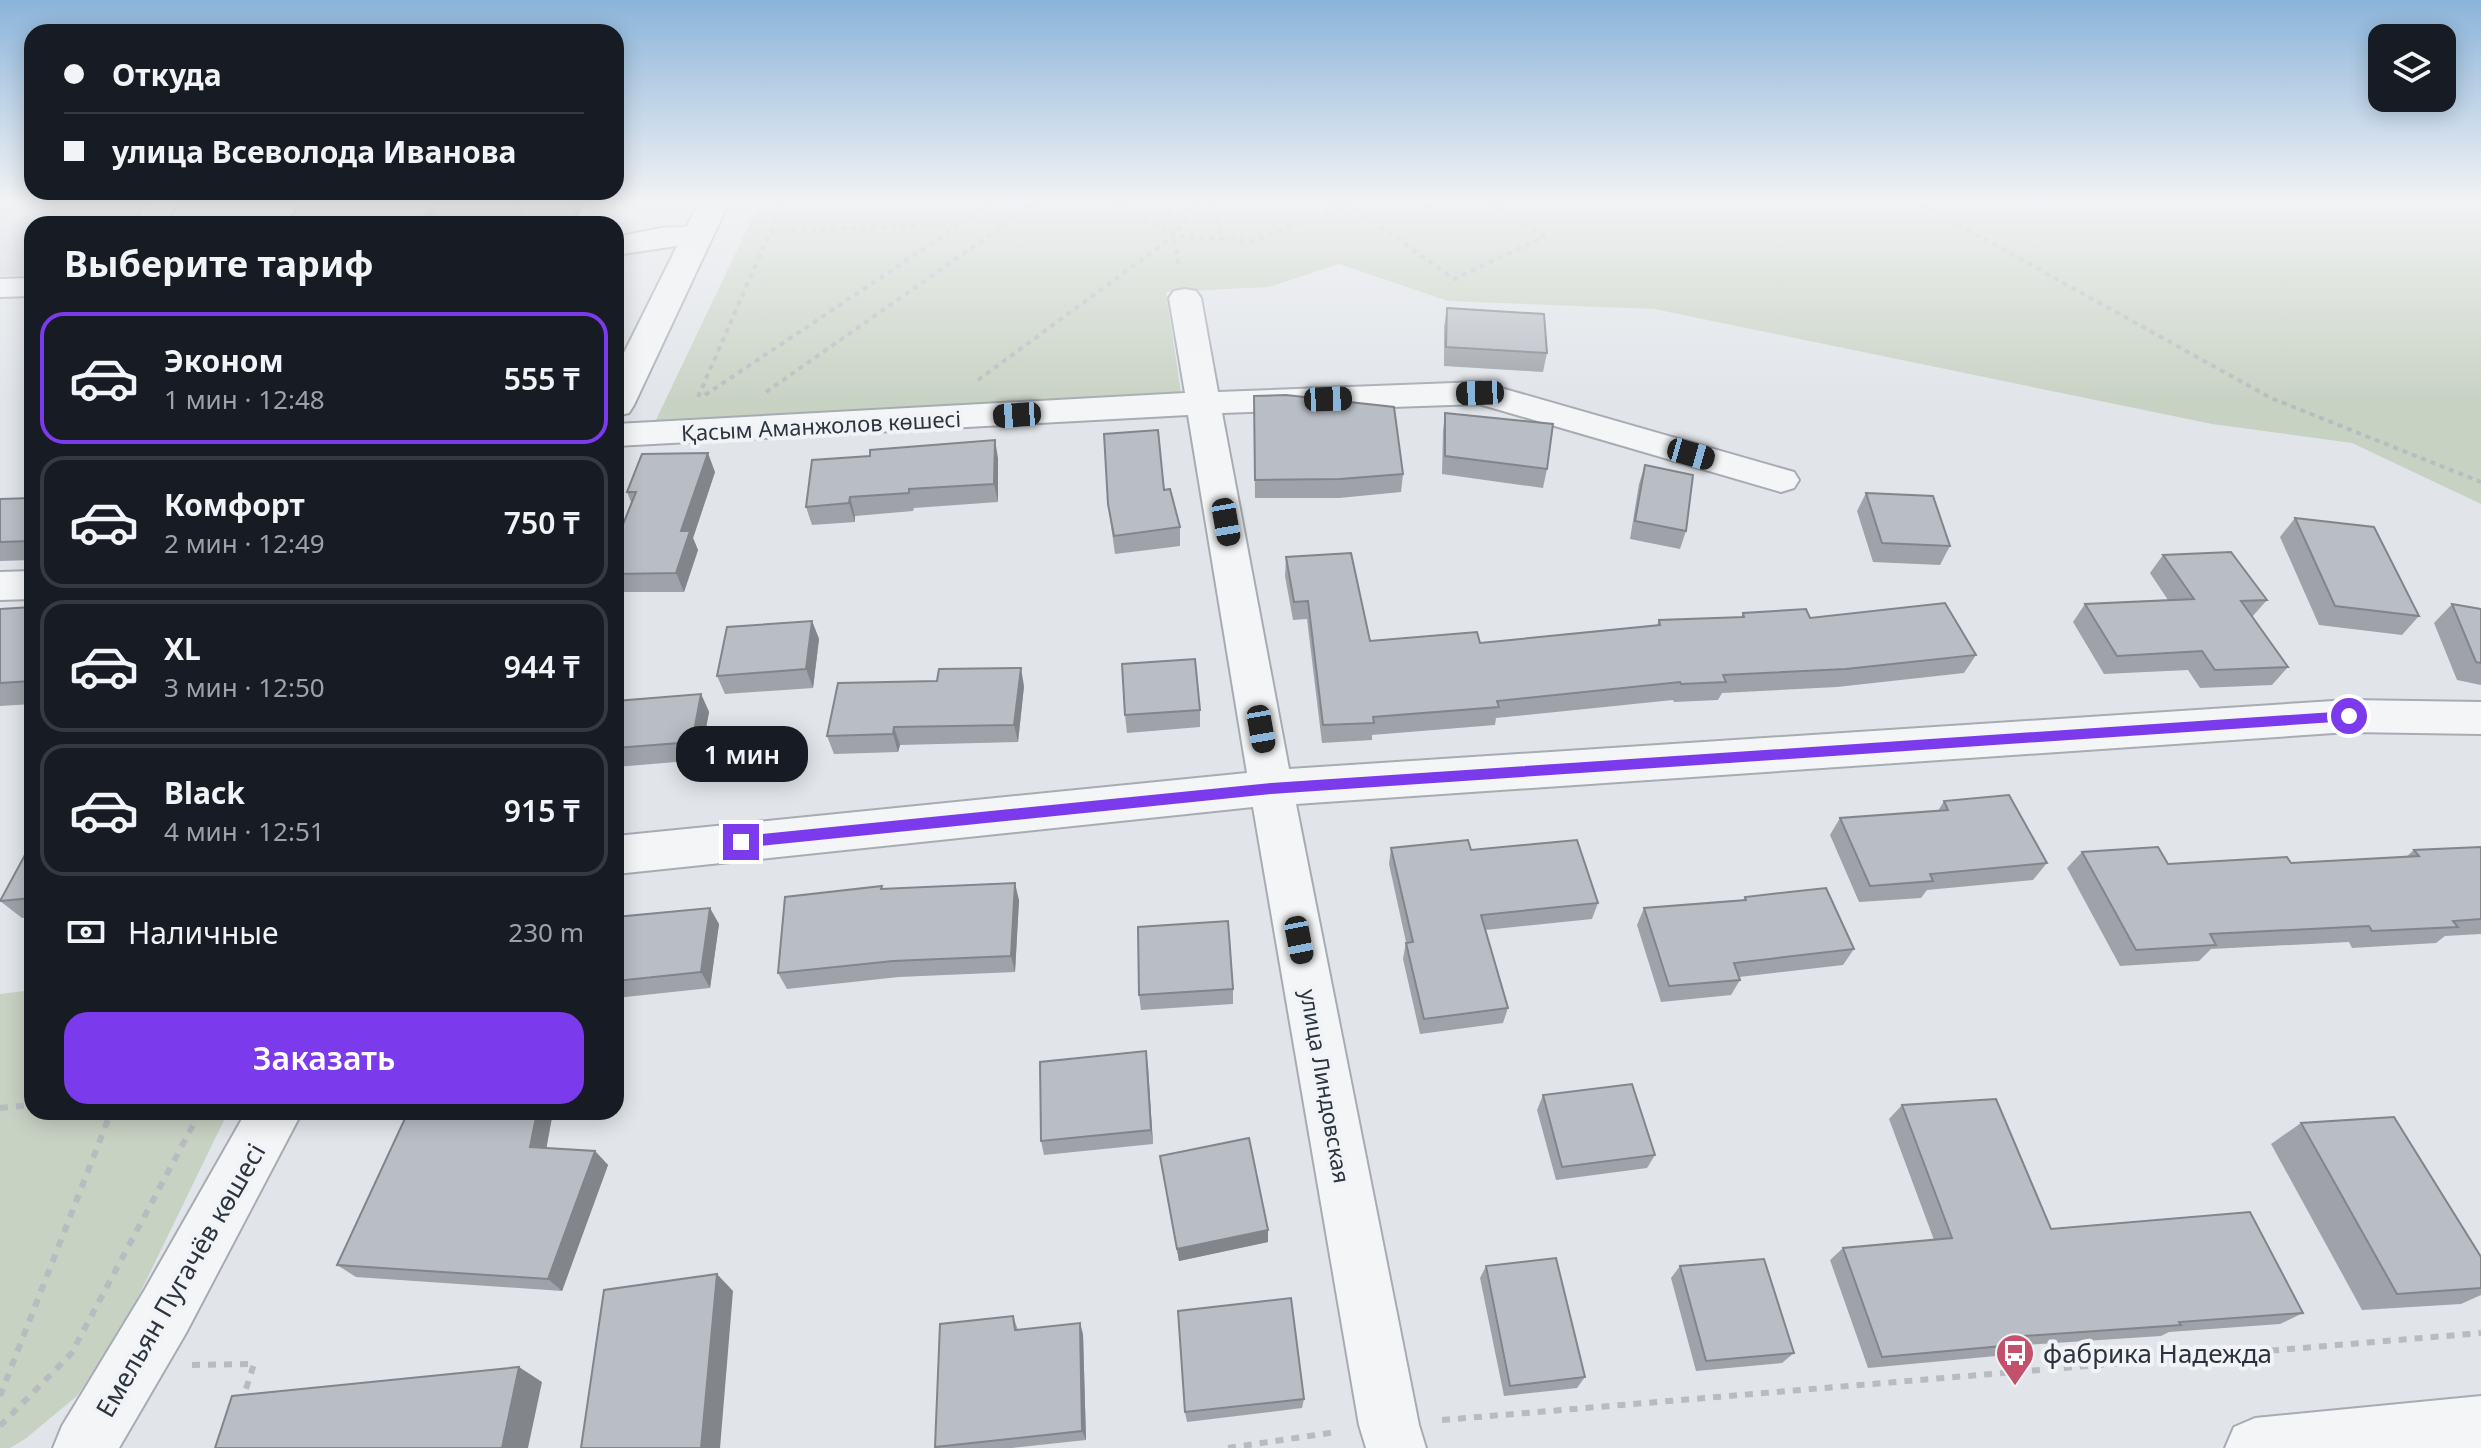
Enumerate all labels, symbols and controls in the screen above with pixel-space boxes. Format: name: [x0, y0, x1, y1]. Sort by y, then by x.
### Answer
map controls: [2368, 24, 2456, 112]
button: layers: [2368, 24, 2456, 112]
text: Откуда: [112, 54, 222, 95]
text: улица Всеволода Иванова: [112, 131, 516, 172]
text: Выберите тариф: [64, 239, 373, 288]
text: Эконом: [164, 340, 284, 381]
icon: car: [68, 342, 140, 414]
text: 555 ₸: [504, 358, 580, 399]
car: [1456, 380, 1504, 406]
text: 1 мин · 12:48: [164, 381, 325, 417]
car: [1304, 386, 1352, 412]
car: [992, 401, 1042, 429]
street label: Қасым Аманжолов көшесі: [680, 403, 962, 447]
car: [1665, 436, 1717, 472]
text: Комфорт: [164, 484, 305, 525]
icon: car: [68, 486, 140, 558]
car: [1210, 496, 1242, 548]
text: 750 ₸: [504, 502, 580, 543]
text: 2 мин · 12:49: [164, 525, 325, 561]
text: XL: [164, 628, 201, 669]
icon: car: [68, 630, 140, 702]
text: 944 ₸: [504, 646, 580, 687]
text: 3 мин · 12:50: [164, 669, 325, 705]
route start: [2331, 698, 2367, 734]
car: [1245, 703, 1277, 755]
callout: 1 мин: [675, 726, 807, 782]
text: 1 мин: [704, 736, 780, 772]
text: Black: [164, 772, 245, 813]
icon: car: [68, 774, 140, 846]
text: 915 ₸: [504, 790, 580, 831]
text: 4 мин · 12:51: [164, 813, 325, 849]
route end: [723, 824, 759, 860]
icon: cash: [64, 910, 108, 954]
text: Наличные: [128, 912, 279, 953]
text: 230 m: [508, 914, 584, 950]
car: [1283, 914, 1315, 966]
street label: улица Линдовская: [1294, 987, 1358, 1185]
button: Заказать: [64, 1012, 584, 1104]
street label: Емельян Пугачёв көшесі: [87, 1136, 273, 1424]
bus stop icon: фабрика Надежда: [1994, 1332, 2036, 1387]
place label: фабрика Надежда: [2043, 1335, 2272, 1371]

